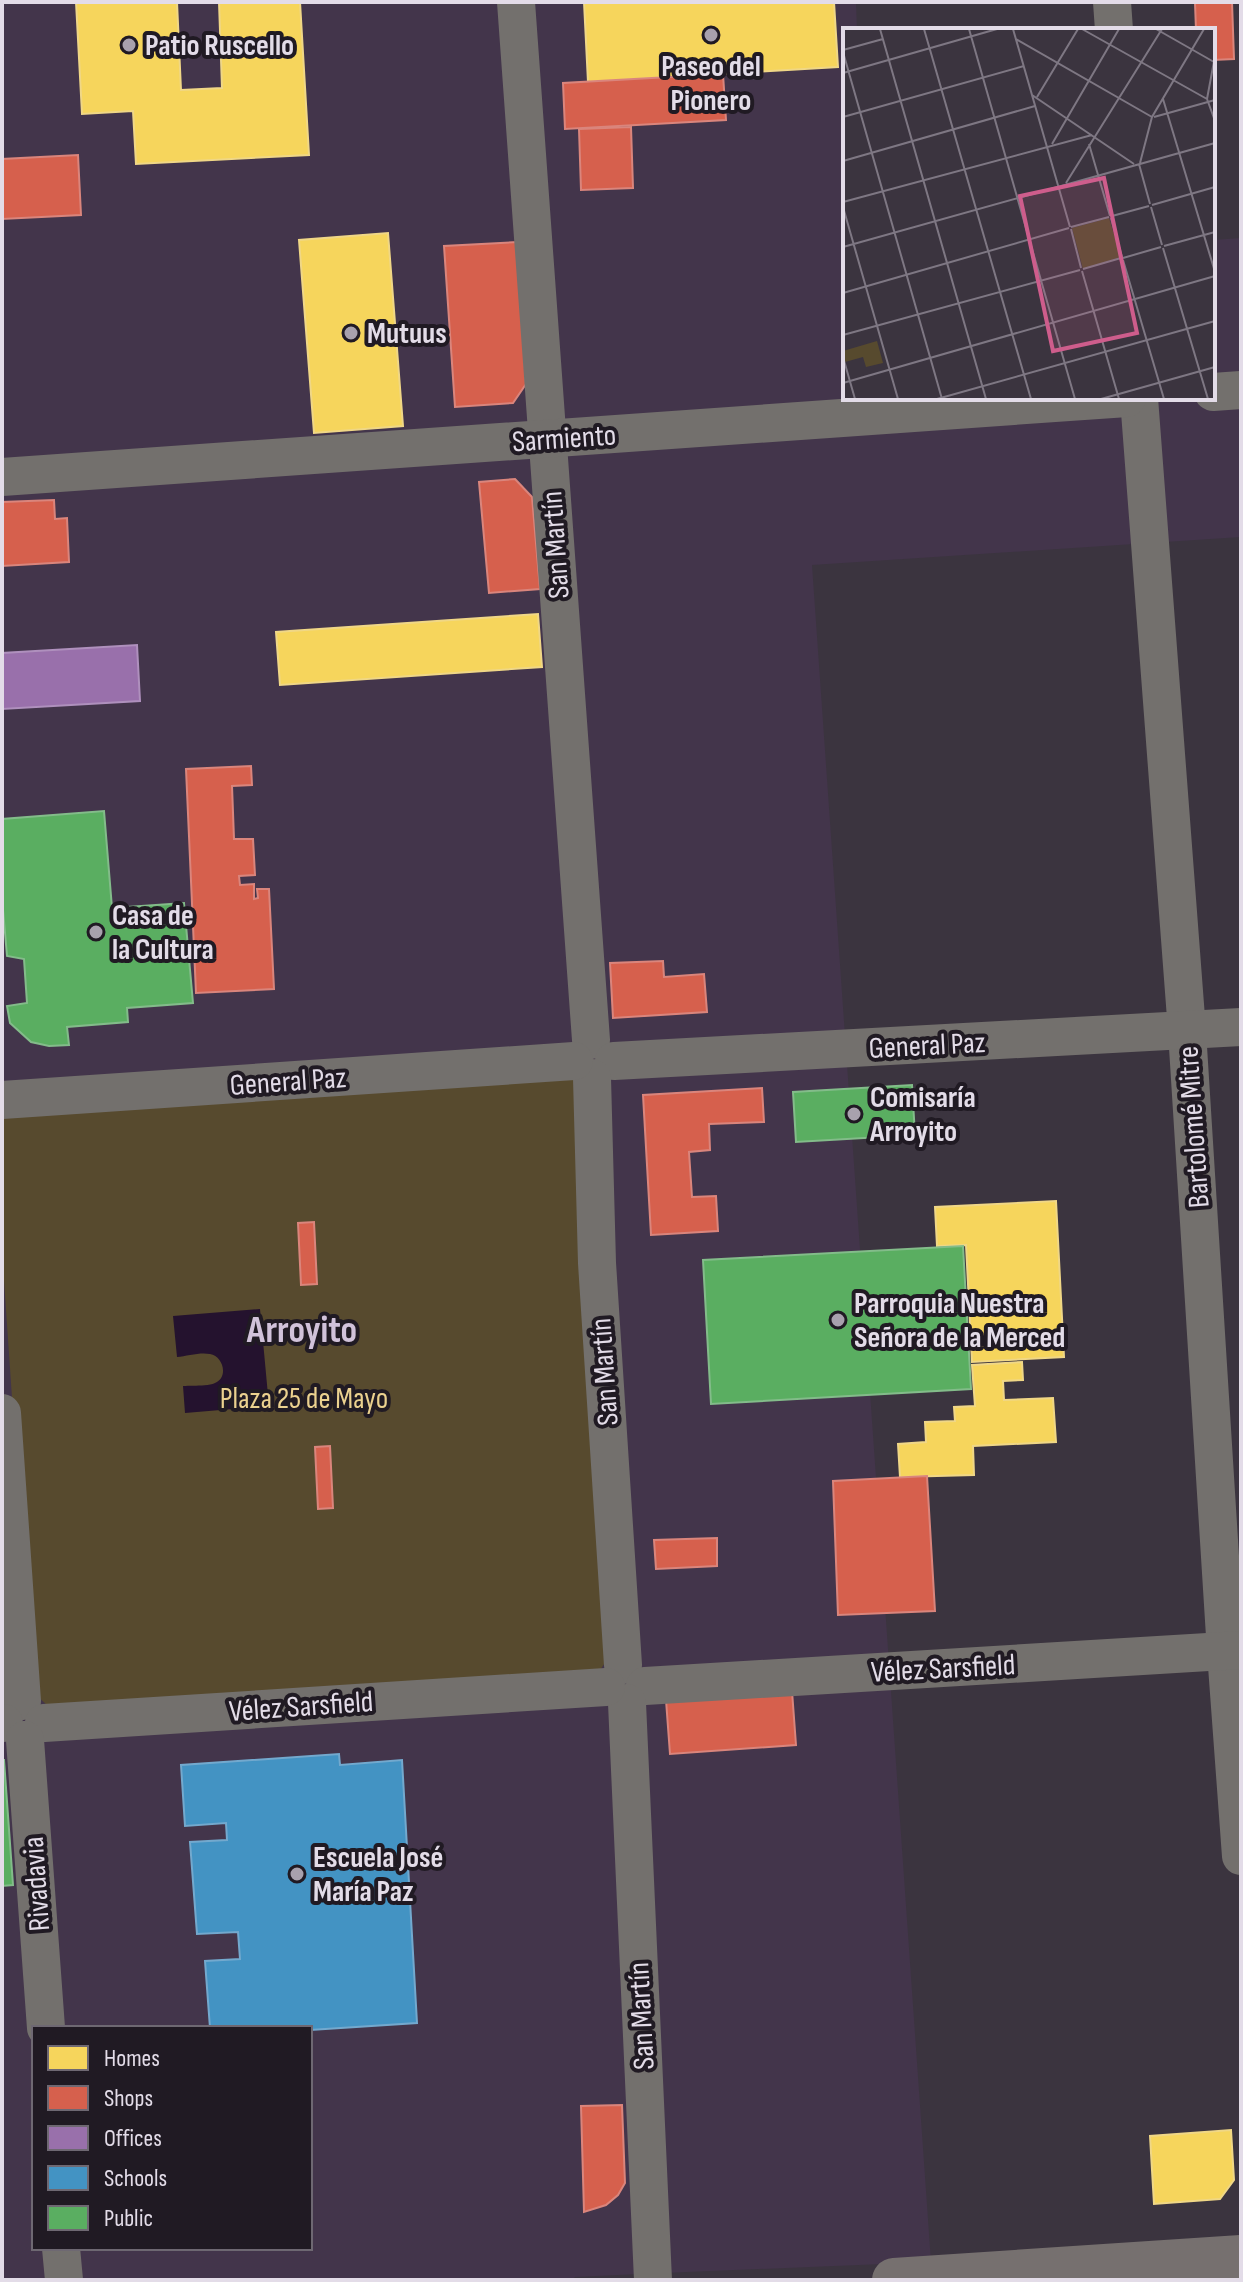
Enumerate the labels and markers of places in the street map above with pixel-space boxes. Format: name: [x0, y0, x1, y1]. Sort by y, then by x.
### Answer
marker: Paseo del Pionero: [702, 26, 720, 44]
place label: Patio Ruscello: [145, 28, 294, 64]
marker: Patio Ruscello: [120, 36, 138, 54]
place label: Paseo del Pionero: [661, 49, 761, 119]
place label: Mutuus: [367, 316, 447, 352]
marker: Mutuus: [342, 324, 360, 342]
place label: Casa de la Cultura: [112, 898, 214, 968]
marker: Casa de la Cultura: [87, 923, 105, 941]
place label: Comisaría Arroyito: [869, 1080, 976, 1150]
marker: Comisaría Arroyito: [845, 1105, 863, 1123]
place label: Parroquia Nuestra Señora de la Merced: [854, 1286, 1065, 1356]
marker: Parroquia Nuestra Señora de la Merced: [829, 1311, 847, 1329]
place label: Escuela José María Paz: [313, 1840, 443, 1910]
marker: Escuela José María Paz: [288, 1865, 306, 1883]

